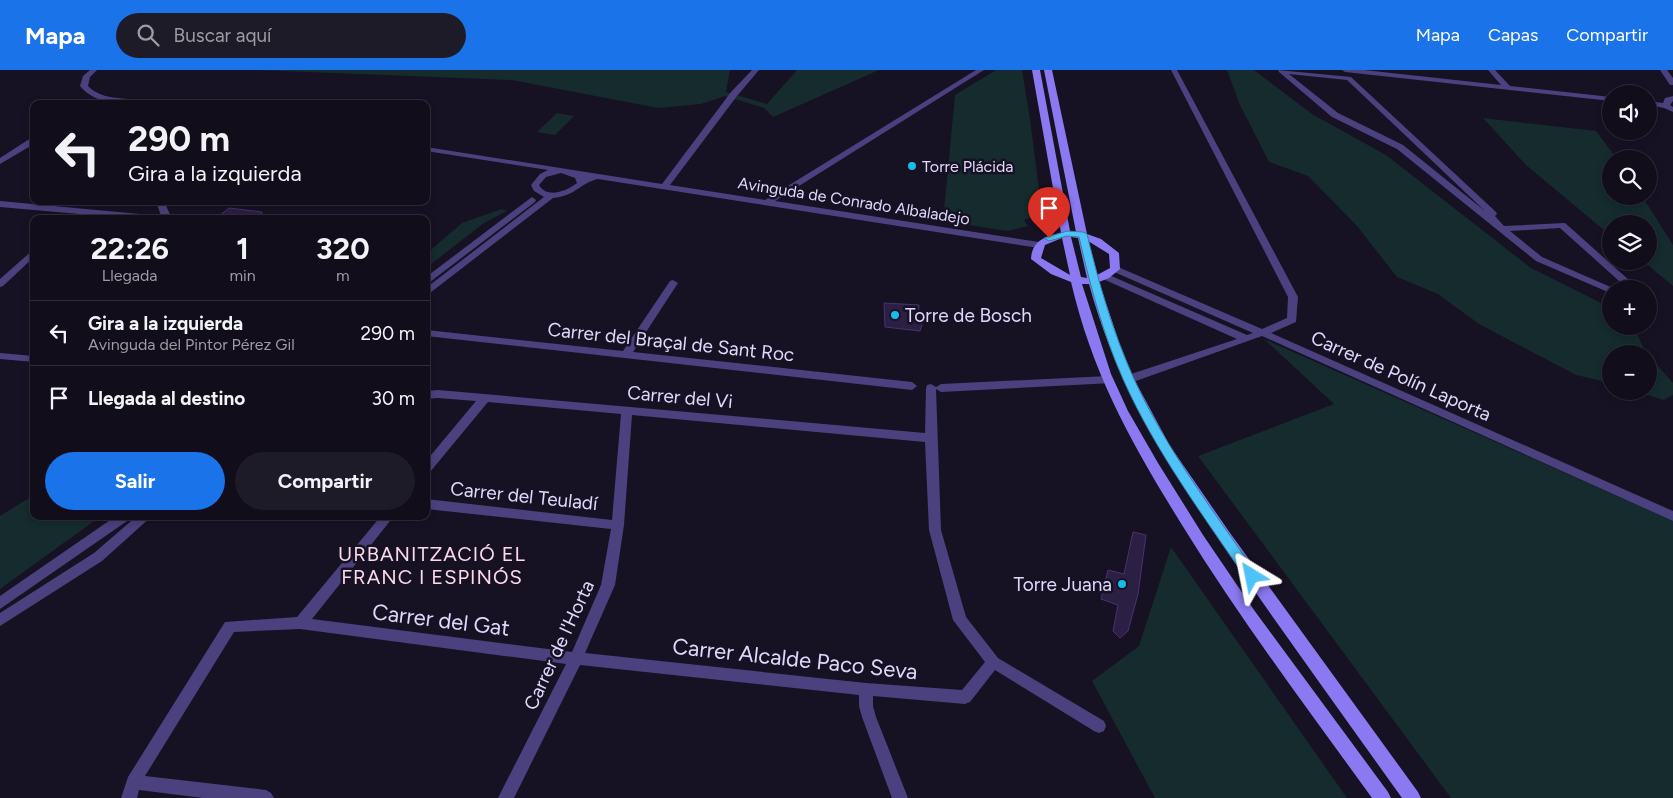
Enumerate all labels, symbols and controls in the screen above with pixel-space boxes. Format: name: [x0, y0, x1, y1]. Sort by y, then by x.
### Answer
search box: [116, 13, 466, 58]
text: Mapa: [25, 21, 86, 50]
icon: search: [134, 21, 162, 49]
text: Buscar aquí: [174, 24, 271, 47]
text: Mapa: [1416, 24, 1460, 46]
text: Capas: [1488, 24, 1538, 46]
text: Compartir: [1566, 24, 1648, 46]
map controls: [1602, 85, 1657, 400]
button: sound: [1602, 85, 1657, 140]
text: 290 m: [128, 118, 230, 160]
icon: left: [45, 120, 110, 185]
button: search: [1602, 150, 1657, 205]
place label: Torre Plácida: [922, 157, 1013, 176]
text: Gira a la izquierda: [128, 160, 302, 187]
marker: Torre Plácida: [906, 160, 918, 172]
street label: Avinguda de Conrado Albaladejo: [737, 173, 971, 229]
pin: [1028, 187, 1070, 238]
icon: arrive: [1035, 194, 1063, 222]
button: layers: [1602, 215, 1657, 270]
text: 22:26: [90, 230, 169, 267]
text: 1: [236, 230, 249, 267]
text: 320: [316, 230, 370, 267]
text: Llegada: [102, 266, 158, 285]
text: min: [229, 266, 256, 285]
text: m: [336, 266, 350, 285]
button: +: [1602, 280, 1657, 335]
place label: Torre de Bosch: [905, 304, 1032, 327]
marker: Torre de Bosch: [889, 309, 901, 321]
text: Gira a la izquierda: [88, 312, 243, 335]
street label: Carrer del Braçal de Sant Roc: [547, 318, 795, 366]
icon: left: [45, 319, 73, 347]
text: 290 m: [361, 322, 415, 345]
street label: Carrer de Polín Laporta: [1307, 326, 1495, 426]
text: Avinguda del Pintor Pérez Gil: [88, 335, 295, 354]
button: −: [1602, 345, 1657, 400]
street label: Carrer del Vi: [626, 381, 734, 413]
icon: arrive: [45, 384, 73, 412]
text: Llegada al destino: [88, 387, 245, 410]
text: 30 m: [372, 387, 415, 410]
button: Salir: [45, 452, 225, 510]
button: Compartir: [235, 452, 415, 510]
street label: Carrer del Teuladí: [449, 477, 600, 515]
district label: URBANITZACIÓ EL FRANC I ESPINÓS: [338, 542, 526, 589]
position arrow: [1225, 549, 1277, 601]
place label: Torre Juana: [1013, 573, 1112, 596]
street label: Carrer de l'Horta: [519, 576, 599, 714]
marker: Torre Juana: [1116, 578, 1128, 590]
street label: Carrer del Gat: [371, 598, 511, 642]
street label: Carrer Alcalde Paco Seva: [671, 633, 919, 685]

